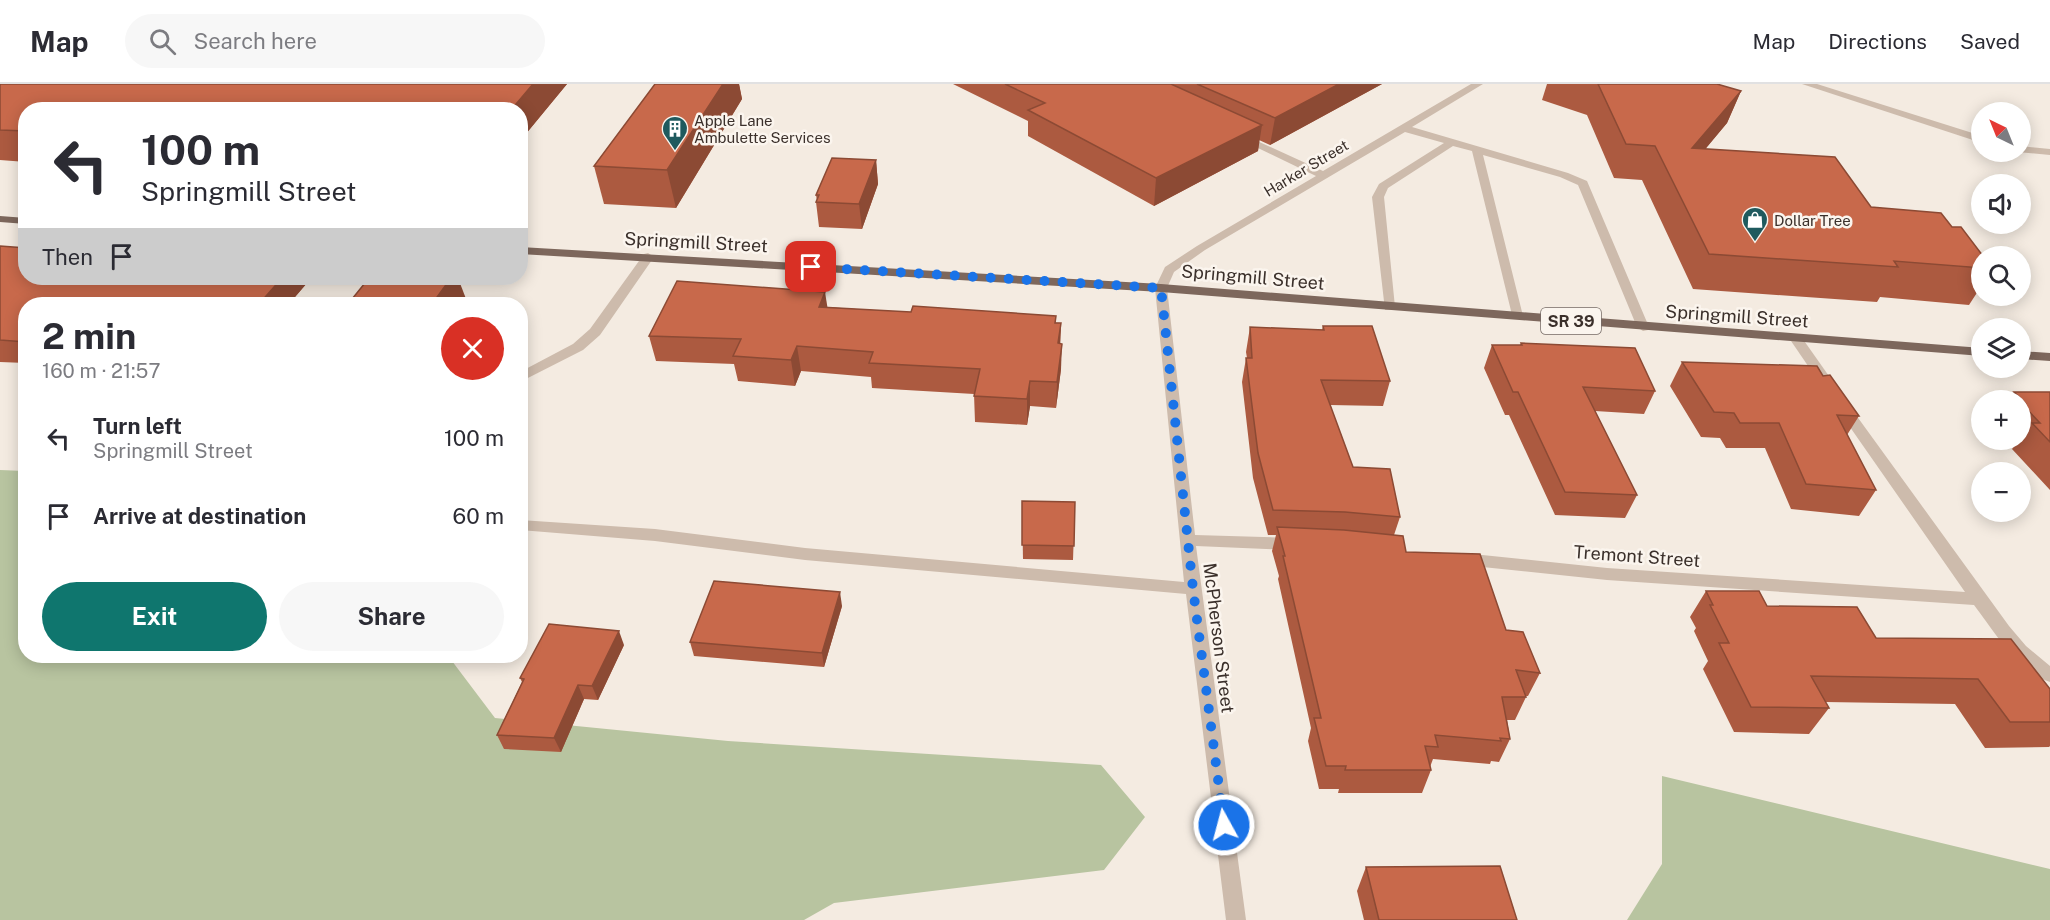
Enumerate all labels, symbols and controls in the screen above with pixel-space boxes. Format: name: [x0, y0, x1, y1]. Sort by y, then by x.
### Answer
search box: [125, 14, 545, 68]
text: Map: [30, 25, 89, 58]
icon: search: [146, 25, 179, 58]
text: Search here: [194, 28, 317, 54]
text: Map: [1753, 29, 1795, 54]
text: Directions: [1828, 29, 1927, 54]
text: Saved: [1960, 29, 2020, 54]
north arrow: [1971, 102, 2031, 162]
map controls: [1971, 102, 2031, 522]
place label: Apple Lane Ambulette Services: [694, 112, 830, 146]
building icon: Apple Lane Ambulette Services: [660, 114, 690, 152]
text: 100 m: [141, 125, 260, 174]
icon: left: [42, 126, 120, 204]
street label: Harker Street: [1261, 136, 1351, 200]
button: sound: [1971, 174, 2031, 234]
text: Springmill Street: [141, 175, 357, 207]
shop icon: Dollar Tree: [1740, 205, 1770, 243]
place label: Dollar Tree: [1774, 212, 1851, 229]
street label: Springmill Street: [624, 228, 768, 256]
icon: arrive: [105, 240, 138, 273]
pin: [785, 241, 836, 292]
text: Then: [42, 244, 93, 270]
button: search: [1971, 246, 2031, 306]
icon: arrive: [794, 250, 827, 283]
street label: Springmill Street: [1180, 260, 1326, 294]
street label: Springmill Street: [1665, 301, 1809, 331]
road number: SR 39: [1541, 308, 1601, 334]
text: 2 min: [42, 315, 136, 357]
button: close: [441, 317, 504, 380]
button: layers: [1971, 318, 2031, 378]
text: 160 m · 21:57: [42, 359, 160, 383]
button: +: [1971, 390, 2031, 450]
text: Turn left: [93, 413, 182, 439]
icon: left: [42, 422, 75, 455]
text: 100 m: [444, 425, 504, 451]
text: Springmill Street: [93, 439, 253, 463]
button: −: [1971, 462, 2031, 522]
icon: arrive: [42, 500, 75, 533]
text: Arrive at destination: [93, 503, 306, 529]
text: 60 m: [453, 503, 504, 529]
street label: Tremont Street: [1573, 541, 1701, 571]
street label: McPherson Street: [1199, 562, 1239, 714]
button: Exit: [42, 582, 267, 651]
button: Share: [279, 582, 504, 651]
position arrow: [1192, 793, 1256, 857]

